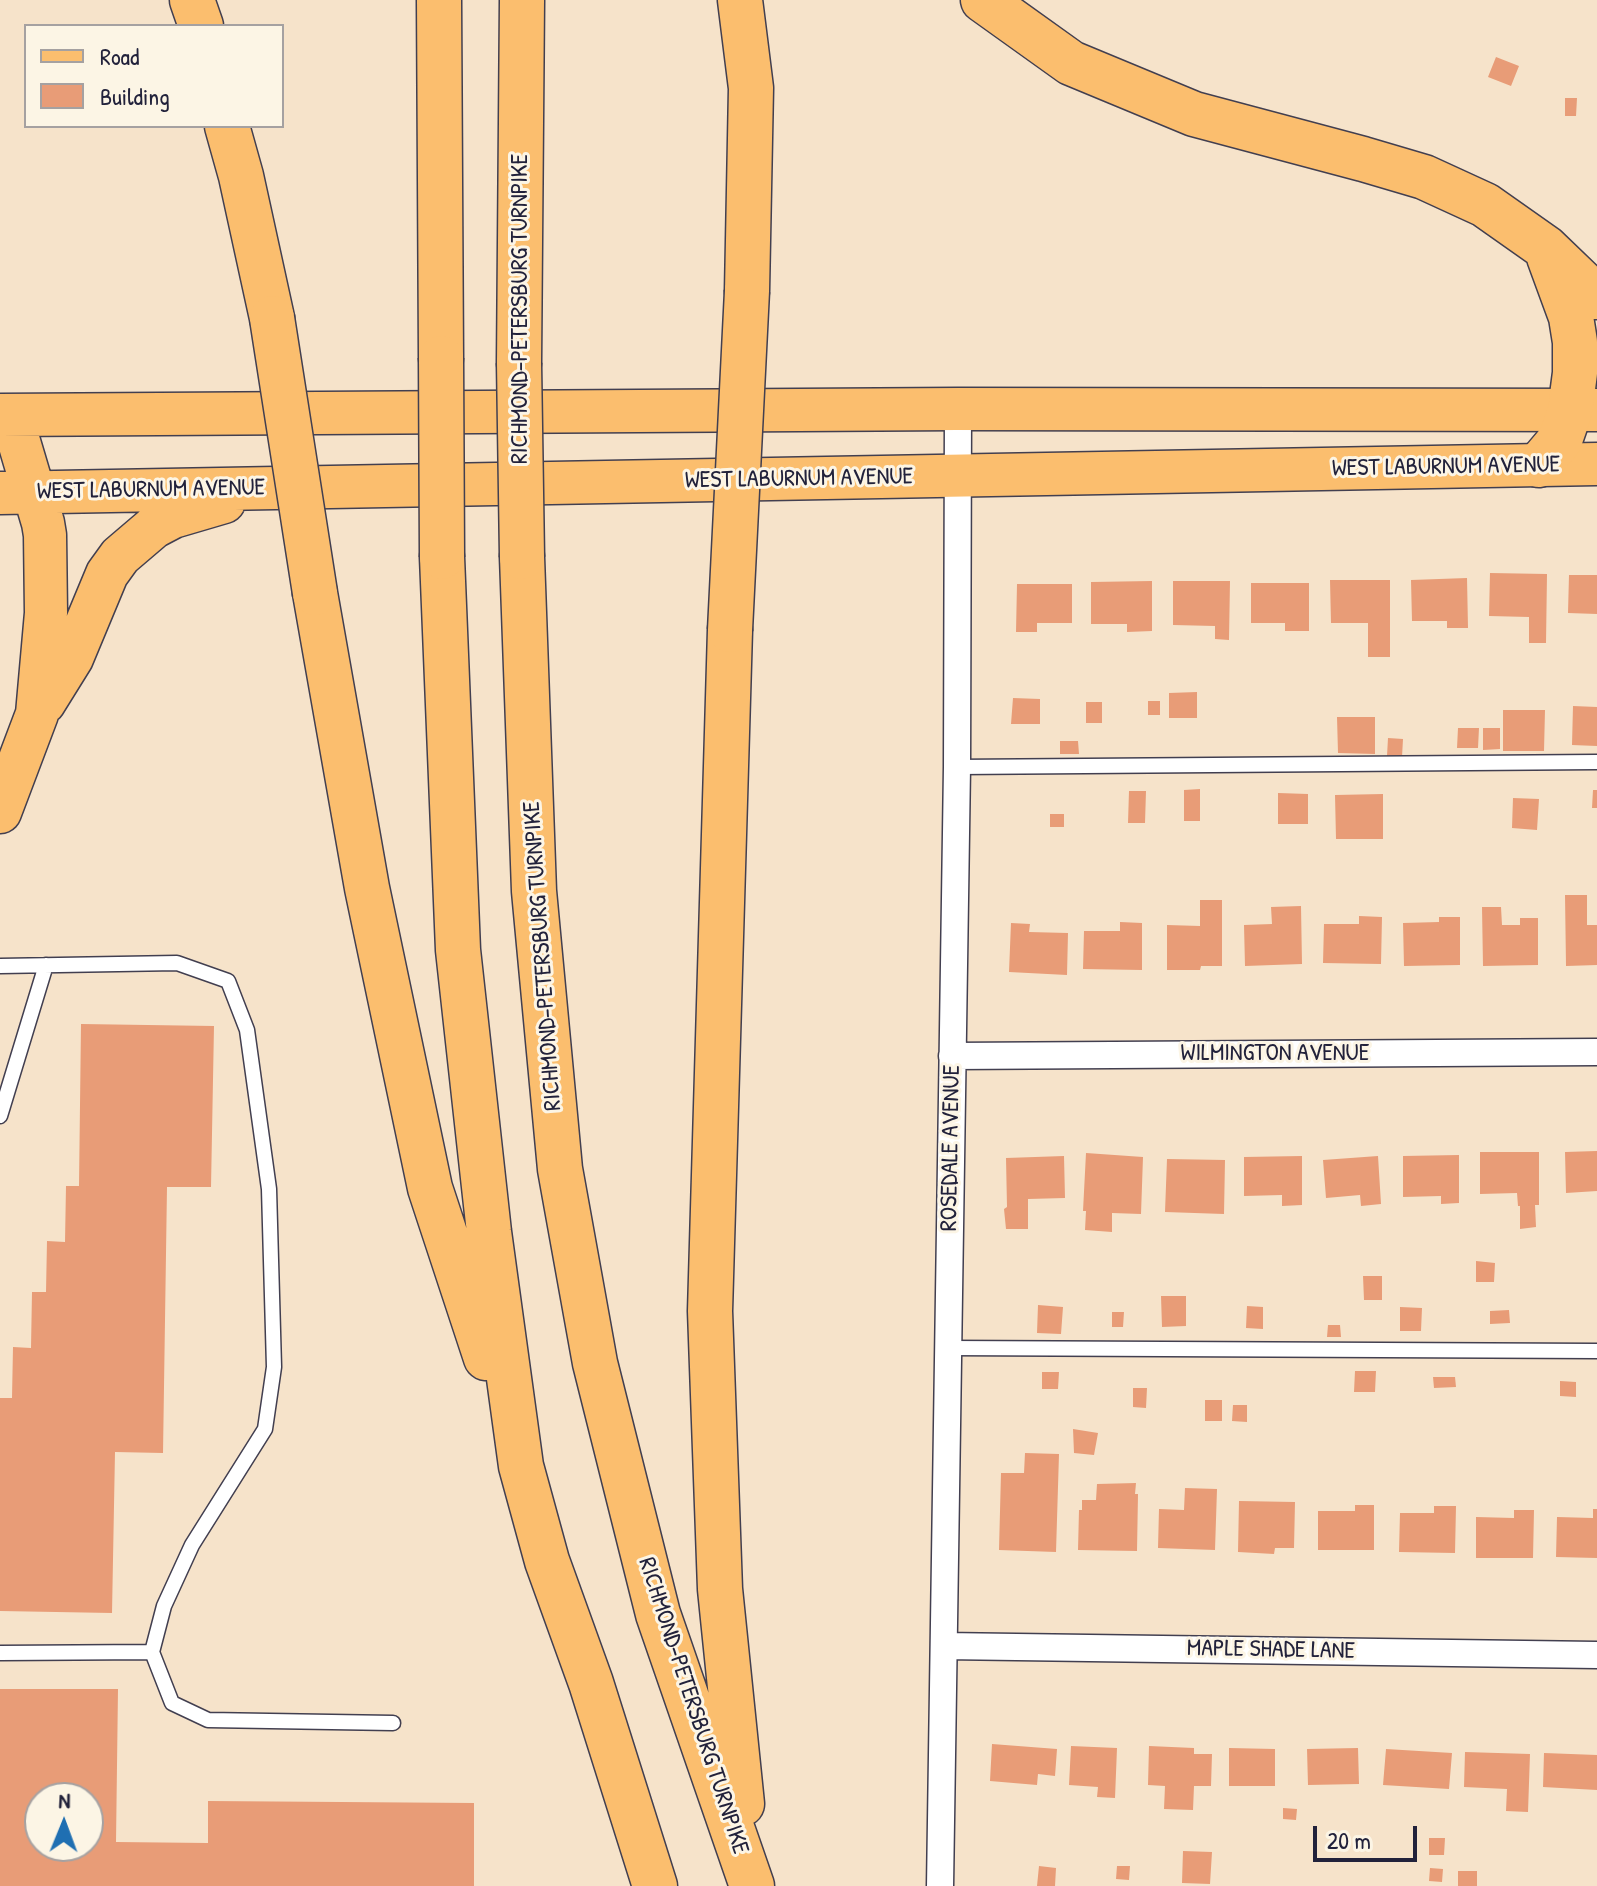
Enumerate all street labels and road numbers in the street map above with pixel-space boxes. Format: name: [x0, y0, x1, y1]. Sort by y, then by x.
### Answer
street label: RICHMOND-PETERSBURG TURNPIKE: [507, 154, 535, 464]
street label: WEST LABURNUM AVENUE: [1332, 451, 1560, 483]
street label: WEST LABURNUM AVENUE: [685, 463, 913, 495]
street label: WEST LABURNUM AVENUE: [37, 474, 265, 506]
street label: RICHMOND-PETERSBURG TURNPIKE: [518, 800, 568, 1112]
street label: WILMINGTON AVENUE: [1181, 1040, 1369, 1068]
street label: ROSEDALE AVENUE: [935, 1065, 967, 1231]
street label: RICHMOND-PETERSBURG TURNPIKE: [631, 1554, 755, 1858]
street label: MAPLE SHADE LANE: [1187, 1634, 1355, 1666]

